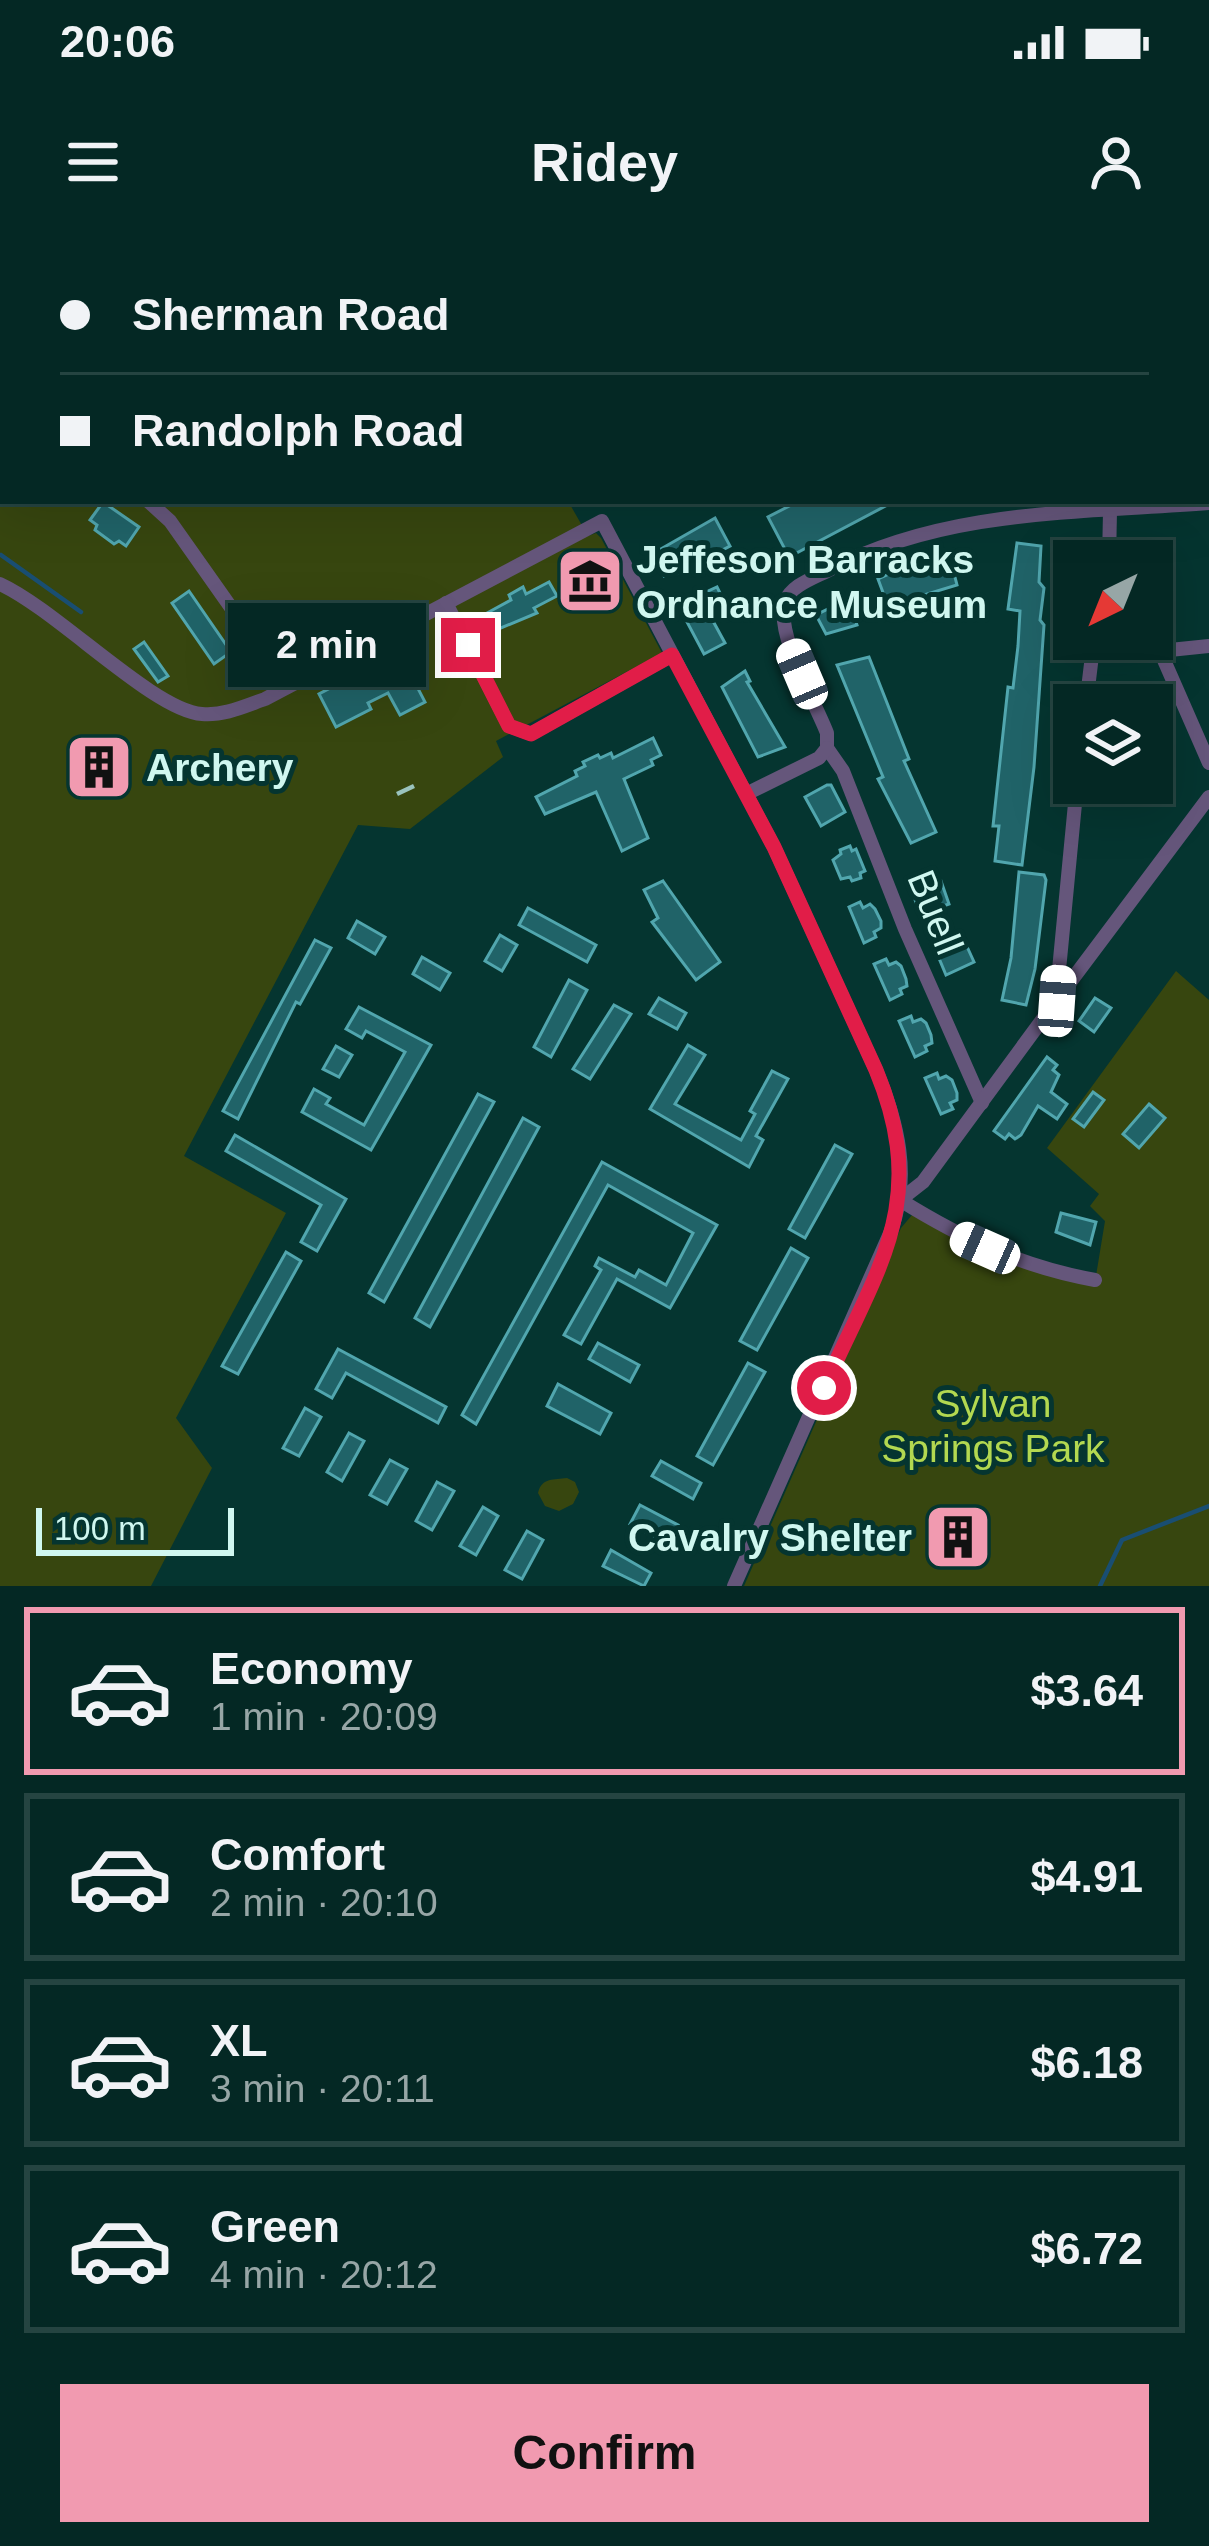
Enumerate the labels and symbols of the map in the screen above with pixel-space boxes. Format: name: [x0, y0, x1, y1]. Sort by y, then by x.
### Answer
place label: Jeffeson Barracks Ordnance Museum: [636, 538, 987, 626]
north arrow: [1053, 540, 1173, 660]
museum icon: Jeffeson Barracks Ordnance Museum: [555, 546, 625, 616]
callout: 2 min: [228, 603, 426, 687]
route end: [441, 618, 495, 672]
car: [771, 634, 833, 714]
building icon: Archery: [64, 732, 134, 802]
place label: Archery: [146, 746, 294, 789]
street label: Buell: [899, 864, 972, 960]
car: [1037, 964, 1077, 1038]
car: [945, 1217, 1025, 1279]
route start: [797, 1361, 851, 1415]
park label: Sylvan Springs Park: [881, 1382, 1105, 1470]
scale bar: [36, 1502, 234, 1555]
building icon: Cavalry Shelter: [923, 1502, 993, 1572]
place label: Cavalry Shelter: [628, 1516, 912, 1559]

